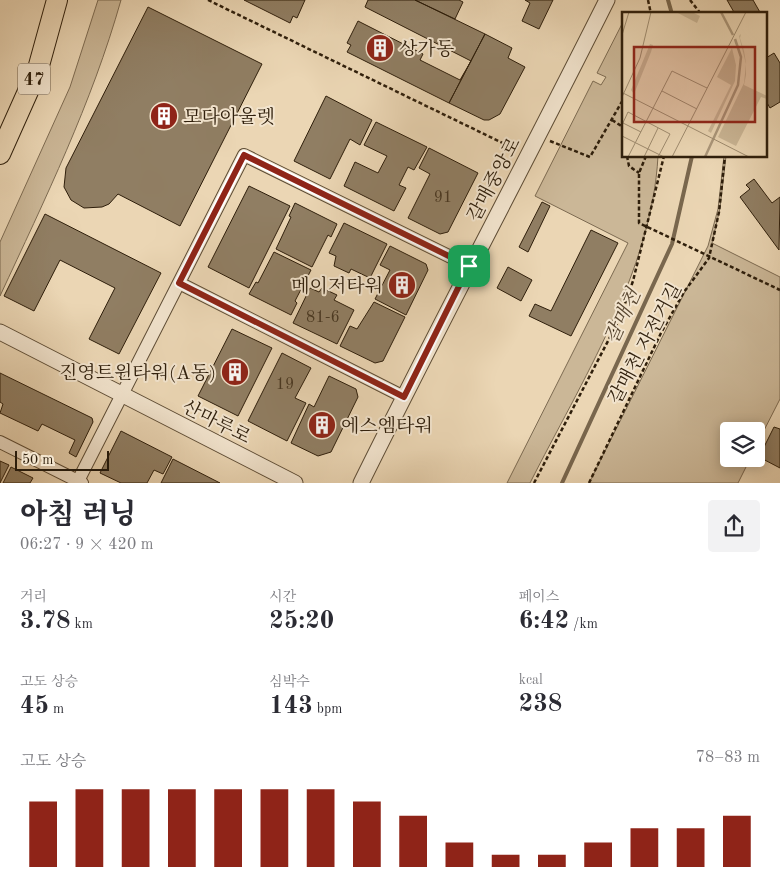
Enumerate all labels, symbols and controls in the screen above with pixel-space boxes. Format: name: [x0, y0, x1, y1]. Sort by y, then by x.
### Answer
inset map: [622, 12, 768, 158]
building icon: 상가동: [365, 33, 395, 63]
place label: 상가동: [399, 39, 455, 60]
road number: 47: [18, 64, 50, 95]
building icon: 모다아울렛: [149, 101, 179, 131]
place label: 모다아울렛: [183, 107, 275, 128]
street label: 갈매중앙로: [464, 134, 525, 225]
house number: 91: [434, 190, 452, 206]
pin: [448, 245, 490, 287]
icon: arrive: [455, 252, 483, 280]
building icon: 메이저타워: [387, 270, 417, 300]
place label: 메이저타워: [291, 276, 383, 297]
street label: 갈매천 자전거길: [605, 280, 686, 408]
water label: 갈매천: [600, 284, 646, 347]
house number: 81-6: [306, 310, 340, 326]
building icon: 진영트윈타워(A동): [220, 357, 250, 387]
place label: 진영트윈타워(A동): [59, 363, 216, 384]
house number: 19: [276, 377, 294, 393]
street label: 산마루로: [179, 396, 254, 448]
building icon: 에스엠타워: [307, 410, 337, 440]
place label: 에스엠타워: [341, 416, 433, 437]
map controls: [720, 422, 765, 467]
button: layers: [720, 422, 765, 467]
scale bar: [15, 448, 109, 471]
text: 50 m: [22, 453, 53, 467]
button: share: [708, 500, 760, 552]
text: 아침 러닝: [20, 502, 136, 530]
text: 06:27 · 9 × 420 m: [20, 537, 153, 553]
text: 거리: [20, 590, 47, 604]
text: 시간: [269, 590, 296, 604]
text: 페이스: [519, 590, 559, 604]
text: 3.78: [20, 609, 71, 634]
text: 25:20: [269, 609, 334, 634]
text: 6:42: [519, 609, 569, 634]
text: km: [71, 617, 93, 631]
text: /km: [569, 617, 598, 631]
text: kcal: [519, 673, 543, 687]
text: 고도 상승: [20, 675, 78, 689]
text: 심박수: [269, 675, 310, 689]
text: 238: [519, 692, 562, 717]
text: 45: [20, 694, 49, 719]
text: 143: [269, 694, 313, 719]
text: m: [49, 702, 64, 716]
text: bpm: [313, 702, 342, 716]
text: 78–83 m: [696, 750, 760, 766]
text: 고도 상승: [20, 754, 86, 770]

